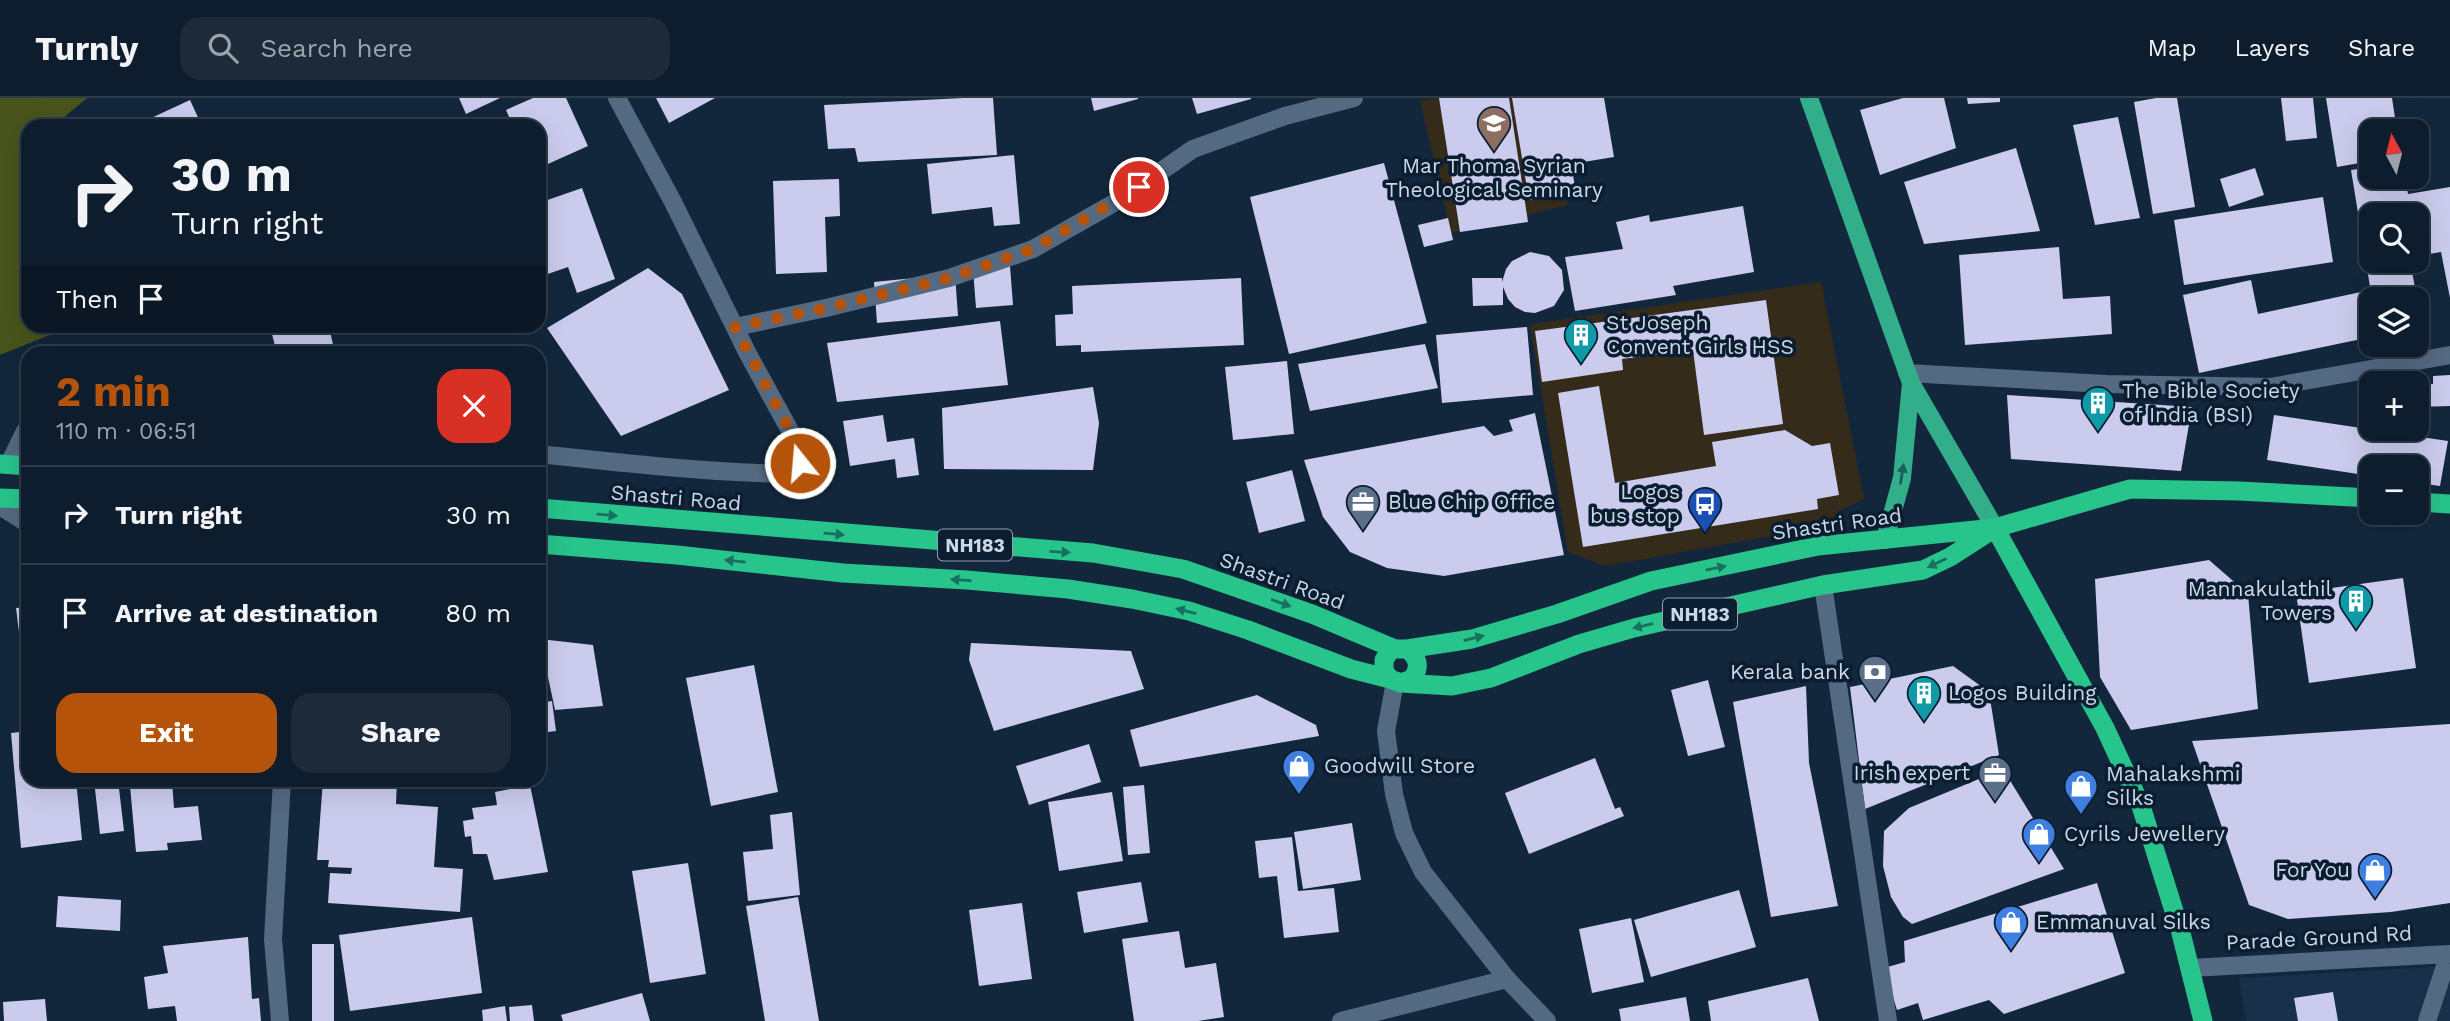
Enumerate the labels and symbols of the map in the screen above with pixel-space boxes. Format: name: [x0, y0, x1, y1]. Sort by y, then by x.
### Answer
school or university icon: Mar Thoma Syrian Theological Seminary: [1475, 104, 1513, 153]
north arrow: [2359, 119, 2429, 189]
place label: Mar Thoma Syrian Theological Seminary: [1385, 153, 1603, 202]
pin: [1109, 157, 1169, 217]
place label: St Joseph Convent Girls HSS: [1606, 310, 1794, 359]
building icon: St Joseph Convent Girls HSS: [1562, 316, 1600, 365]
place label: The Bible Society of India (BSI): [2122, 378, 2300, 427]
building icon: The Bible Society of India (BSI): [2079, 384, 2117, 433]
position arrow: [763, 426, 837, 500]
one-way arrow: [1897, 463, 1908, 485]
street label: Shastri Road: [610, 479, 742, 516]
place label: Logos bus stop: [1590, 479, 1680, 528]
office icon: Blue Chip Office: [1344, 483, 1382, 532]
bus stop icon: Logos bus stop: [1686, 485, 1724, 534]
place label: Blue Chip Office: [1388, 489, 1555, 514]
street label: Shastri Road: [1770, 502, 1903, 545]
one-way arrow: [596, 509, 618, 520]
one-way arrow: [823, 529, 845, 540]
road number: NH183: [938, 530, 1012, 560]
one-way arrow: [1050, 546, 1072, 557]
street label: Shastri Road: [1216, 546, 1348, 615]
one-way arrow: [724, 556, 746, 567]
one-way arrow: [1926, 557, 1946, 569]
one-way arrow: [1705, 563, 1727, 574]
one-way arrow: [950, 574, 972, 585]
place label: Mannakulathil Towers: [2188, 576, 2333, 625]
building icon: Mannakulathil Towers: [2337, 582, 2375, 631]
one-way arrow: [1270, 598, 1291, 609]
road number: NH183: [1663, 598, 1737, 629]
one-way arrow: [1175, 605, 1197, 616]
one-way arrow: [1632, 620, 1654, 631]
one-way arrow: [1463, 632, 1485, 643]
bank icon: Kerala bank: [1856, 653, 1894, 702]
place label: Kerala bank: [1730, 659, 1850, 684]
building icon: Logos Building: [1905, 674, 1943, 723]
place label: Logos Building: [1948, 680, 2097, 705]
shop icon: Goodwill Store: [1280, 747, 1318, 796]
place label: Goodwill Store: [1324, 753, 1475, 778]
office icon: Irish expert: [1976, 754, 2014, 803]
place label: Irish expert: [1854, 760, 1970, 785]
place label: Mahalakshmi Silks: [2106, 761, 2240, 810]
shop icon: Mahalakshmi Silks: [2062, 767, 2100, 816]
shop icon: Cyrils Jewellery: [2020, 815, 2058, 864]
place label: Cyrils Jewellery: [2064, 821, 2225, 846]
shop icon: For You: [2356, 851, 2394, 900]
place label: For You: [2275, 857, 2350, 882]
shop icon: Emmanuval Silks: [1992, 903, 2030, 952]
place label: Emmanuval Silks: [2036, 909, 2211, 934]
street label: Parade Ground Rd: [2225, 920, 2413, 955]

